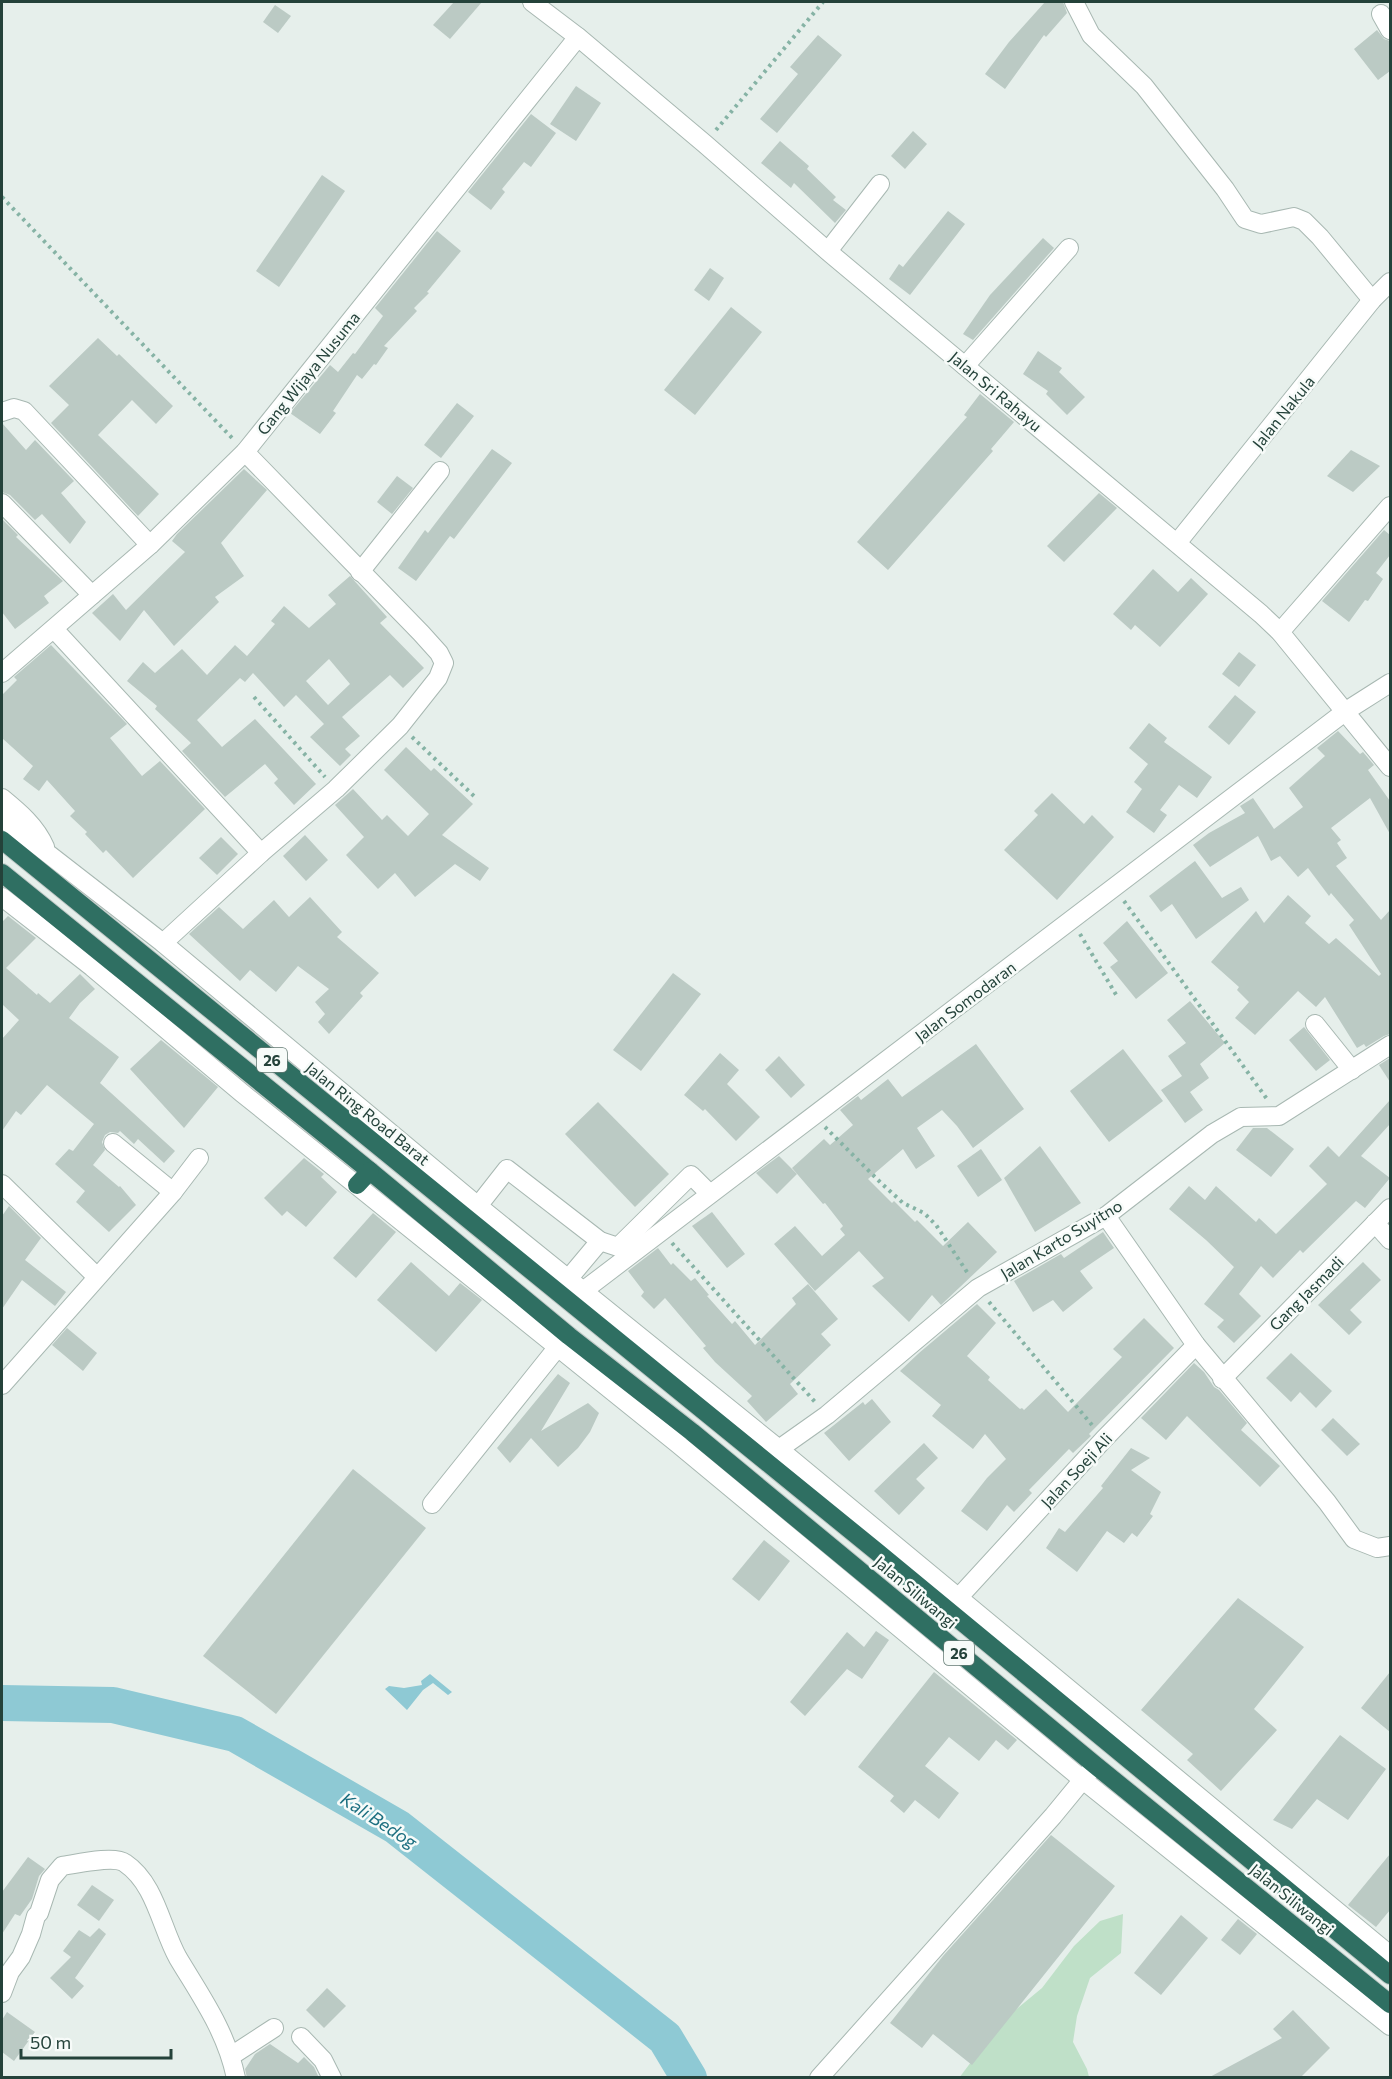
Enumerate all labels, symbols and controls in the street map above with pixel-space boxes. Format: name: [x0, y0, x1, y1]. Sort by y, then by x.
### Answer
street label: Gang Wijaya Nusuma: [253, 308, 363, 438]
street label: Jalan Sri Rahayu: [946, 347, 1046, 435]
street label: Jalan Nakula: [1248, 372, 1318, 452]
street label: Jalan Somodaran: [911, 957, 1019, 1045]
road number: 26: [257, 1048, 287, 1072]
street label: Jalan Ring Road Barat: [302, 1057, 434, 1169]
street label: Jalan Karto Suyitno: [997, 1195, 1125, 1283]
street label: Gang Jasmadi: [1265, 1252, 1347, 1334]
street label: Jalan Soeji Ali: [1036, 1429, 1116, 1511]
street label: Jalan Siliwangi: [871, 1552, 961, 1632]
road number: 26: [944, 1641, 974, 1665]
water label: Kali Bedog: [337, 1787, 422, 1853]
street label: Jalan Siliwangi: [1246, 1859, 1338, 1939]
scale bar: [21, 2022, 171, 2060]
text: 50 m: [30, 2031, 71, 2053]

